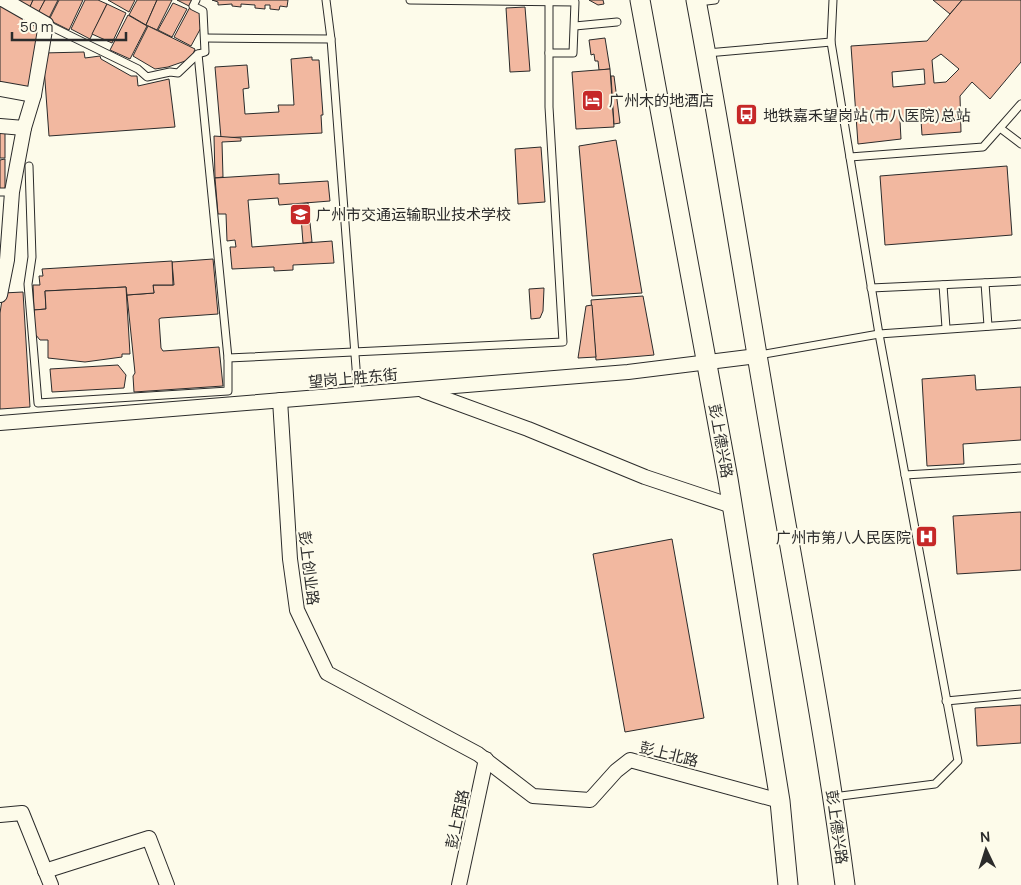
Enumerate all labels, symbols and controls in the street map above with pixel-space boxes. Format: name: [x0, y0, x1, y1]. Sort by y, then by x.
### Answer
scale bar: [12, 10, 126, 42]
text: 50 m: [20, 16, 54, 37]
hotel icon: 广州木的地酒店: [581, 88, 605, 112]
place label: 广州木的地酒店: [609, 90, 714, 111]
bus stop icon: 地铁嘉禾望岗站(市八医院)总站: [735, 103, 759, 127]
place label: 地铁嘉禾望岗站(市八医院)总站: [763, 105, 971, 126]
school or university icon: 广州市交通运输职业技术学校: [288, 202, 312, 226]
place label: 广州市交通运输职业技术学校: [316, 204, 511, 225]
street label: 望岗上胜东街: [307, 364, 399, 392]
street label: 彭上德兴路: [704, 402, 738, 480]
hospital icon: 广州市第八人民医院: [915, 525, 939, 549]
place label: 广州市第八人民医院: [776, 527, 911, 548]
street label: 彭上创业路: [294, 529, 324, 607]
street label: 彭上北路: [637, 737, 701, 771]
street label: 彭上西路: [440, 787, 474, 851]
street label: 彭上德兴路: [821, 788, 853, 866]
north arrow: [961, 825, 1011, 875]
text: N: [979, 827, 991, 846]

